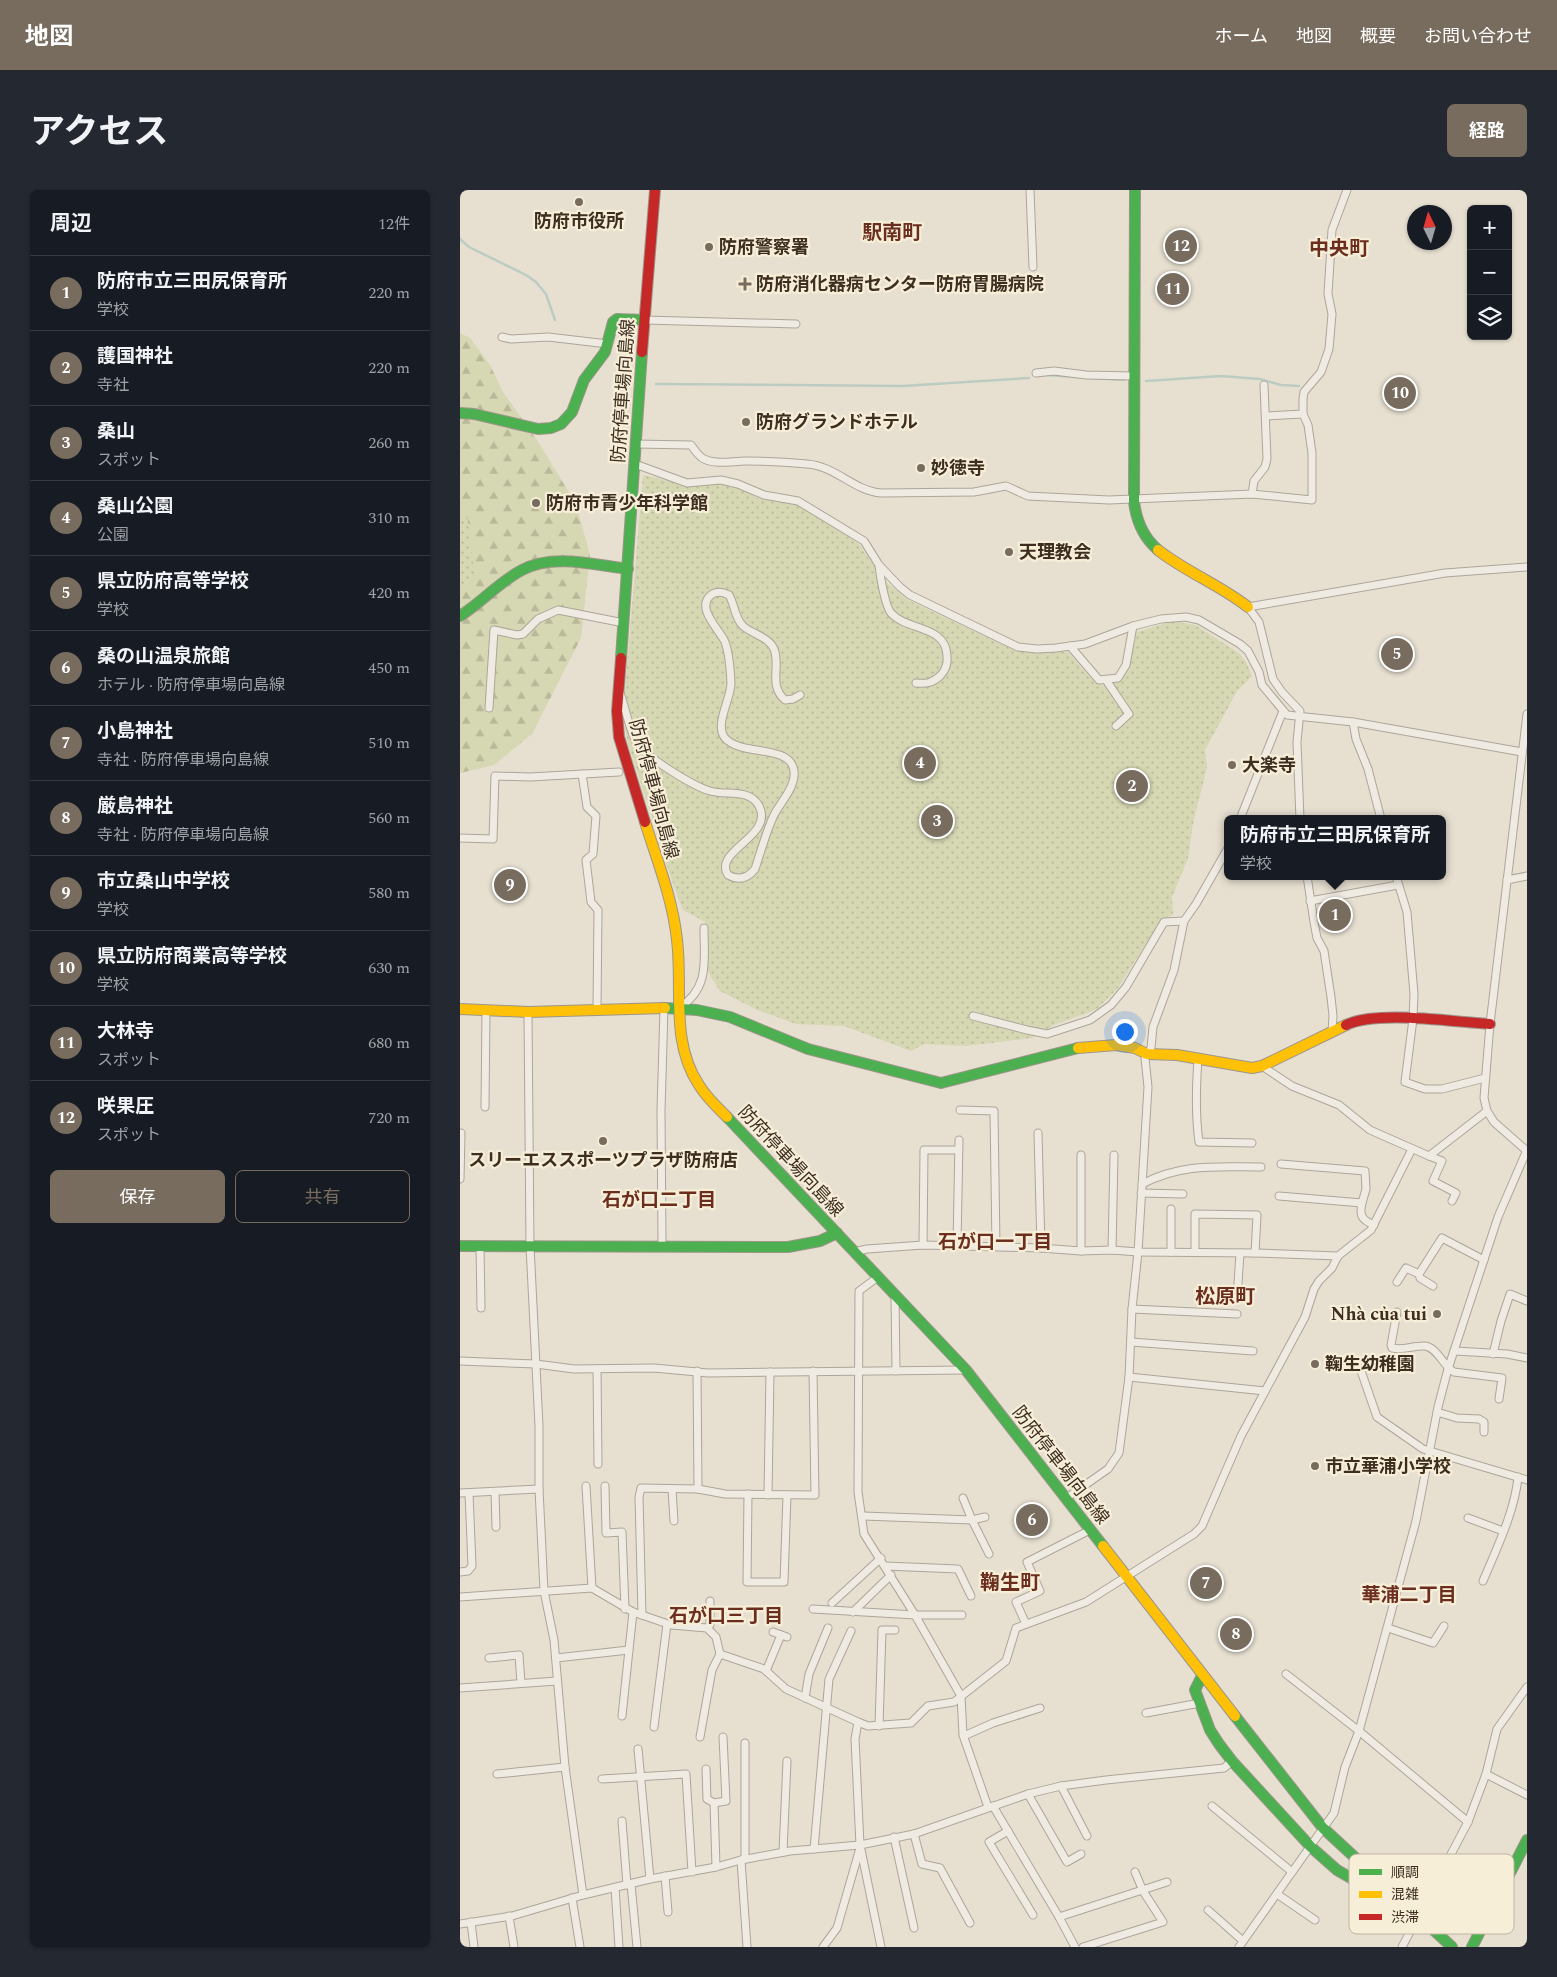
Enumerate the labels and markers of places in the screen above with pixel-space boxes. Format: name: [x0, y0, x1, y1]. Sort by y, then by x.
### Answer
marker: 防府市役所: [573, 196, 585, 208]
place label: 防府市役所: [534, 208, 624, 235]
pin: 12: [1165, 227, 1197, 265]
place label: 防府警察署: [719, 234, 809, 261]
marker: 防府警察署: [703, 241, 715, 253]
pin: 11: [1157, 270, 1189, 308]
place label: 防府消化器病センター防府胃腸病院: [756, 271, 1044, 298]
marker: 防府消化器病センター防府胃腸病院: [738, 277, 752, 291]
pin: 10: [1384, 374, 1416, 412]
place label: 防府グランドホテル: [756, 409, 918, 436]
marker: 防府グランドホテル: [740, 416, 752, 428]
place label: 妙徳寺: [931, 455, 985, 482]
marker: 妙徳寺: [915, 462, 927, 474]
place label: 防府市青少年科学館: [546, 490, 708, 517]
marker: 防府市青少年科学館: [530, 497, 542, 509]
place label: 天理教会: [1019, 539, 1091, 566]
marker: 天理教会: [1003, 546, 1015, 558]
pin: 5: [1381, 635, 1413, 673]
pin: 4: [904, 744, 936, 782]
place label: 大楽寺: [1242, 752, 1296, 779]
marker: 大楽寺: [1226, 759, 1238, 771]
pin: 2: [1116, 767, 1148, 805]
pin: 3: [921, 802, 953, 840]
pin: 9: [494, 866, 526, 904]
pin: 1: [1319, 896, 1351, 934]
marker: スリーエススポーツプラザ防府店: [597, 1135, 609, 1147]
place label: スリーエススポーツプラザ防府店: [468, 1147, 738, 1174]
place label: Nhà của tui: [1331, 1301, 1427, 1328]
marker: Nhà của tui: [1431, 1308, 1443, 1320]
place label: 鞠生幼稚園: [1325, 1351, 1415, 1378]
marker: 鞠生幼稚園: [1309, 1358, 1321, 1370]
place label: 市立華浦小学校: [1325, 1453, 1451, 1480]
marker: 市立華浦小学校: [1309, 1460, 1321, 1472]
pin: 6: [1016, 1501, 1048, 1539]
pin: 7: [1190, 1564, 1222, 1602]
pin: 8: [1220, 1615, 1252, 1653]

